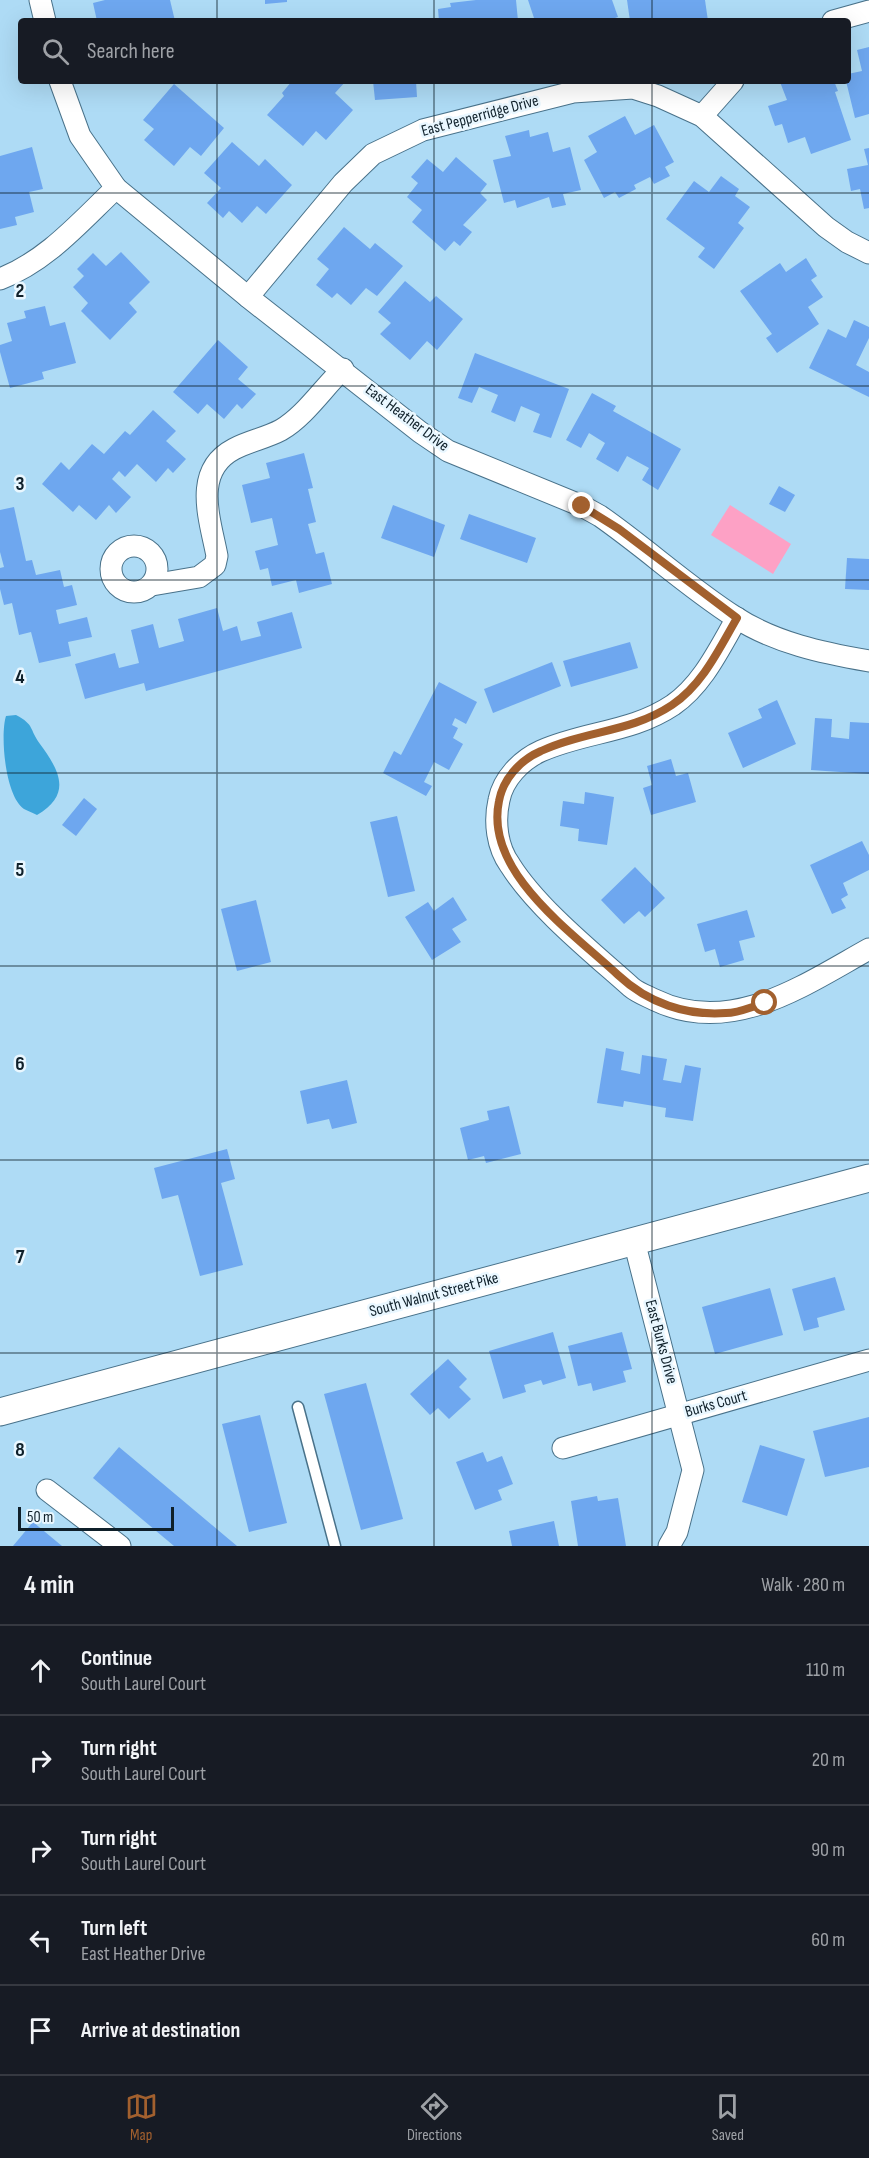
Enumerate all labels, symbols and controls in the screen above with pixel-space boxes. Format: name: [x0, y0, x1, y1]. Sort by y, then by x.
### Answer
search box: [18, 18, 851, 84]
icon: search: [39, 35, 72, 68]
text: Search here: [87, 38, 174, 65]
street label: East Pepperridge Drive: [419, 91, 541, 141]
text: 2: [16, 279, 24, 303]
street label: East Heather Drive: [361, 380, 453, 456]
text: 3: [16, 472, 25, 496]
route end: [568, 492, 594, 518]
text: 4: [15, 665, 25, 689]
text: 5: [16, 858, 25, 882]
route start: [751, 989, 777, 1015]
text: 6: [15, 1052, 25, 1076]
text: 7: [16, 1245, 25, 1269]
street label: South Walnut Street Pike: [367, 1269, 501, 1321]
street label: East Burks Drive: [641, 1298, 681, 1386]
street label: Burks Court: [683, 1386, 749, 1422]
text: 8: [15, 1438, 25, 1462]
scale bar: [18, 1504, 174, 1532]
text: 50 m: [27, 1508, 53, 1527]
text: 4 min: [24, 1570, 74, 1601]
text: Walk · 280 m: [761, 1573, 845, 1597]
text: Continue: [81, 1645, 152, 1672]
icon: ahead: [24, 1654, 57, 1687]
text: 110 m: [806, 1658, 845, 1682]
text: South Laurel Court: [81, 1672, 206, 1696]
text: Turn right: [81, 1735, 157, 1762]
icon: right: [24, 1744, 57, 1777]
text: 20 m: [812, 1748, 845, 1772]
text: South Laurel Court: [81, 1762, 206, 1786]
text: Turn right: [81, 1825, 157, 1852]
icon: right: [24, 1834, 57, 1867]
text: 90 m: [811, 1838, 845, 1862]
text: South Laurel Court: [81, 1852, 206, 1876]
text: Turn left: [81, 1915, 147, 1942]
icon: left: [24, 1924, 57, 1957]
text: 60 m: [811, 1928, 845, 1952]
text: East Heather Drive: [81, 1942, 206, 1966]
icon: arrive: [24, 2014, 57, 2047]
text: Arrive at destination: [81, 2017, 240, 2044]
tab: Map: [125, 2090, 158, 2145]
tab: Directions: [407, 2090, 462, 2145]
tab: Saved: [711, 2090, 744, 2145]

